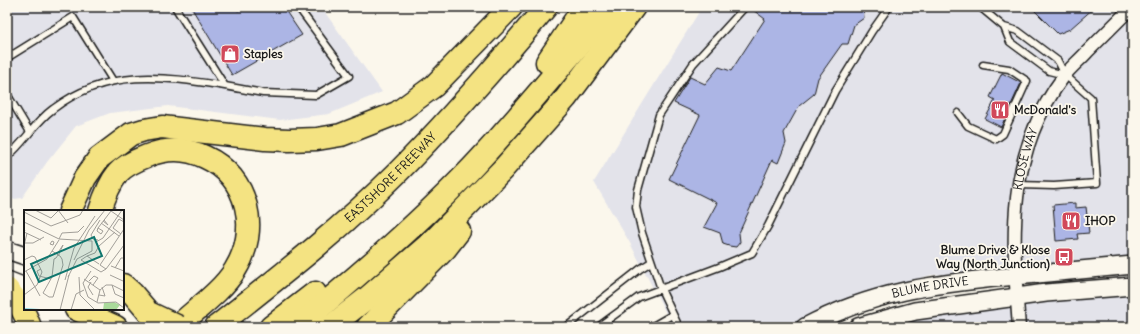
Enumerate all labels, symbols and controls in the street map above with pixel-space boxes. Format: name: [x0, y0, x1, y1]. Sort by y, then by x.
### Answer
shop icon: Staples: [219, 43, 241, 65]
place label: Staples: [244, 46, 283, 62]
restaurant icon: McDonald's: [989, 99, 1011, 121]
place label: McDonald's: [1014, 102, 1077, 117]
street label: KLOSE WAY: [1010, 125, 1041, 191]
street label: EASTSHORE FREEWAY: [341, 129, 440, 226]
inset map: [24, 210, 124, 310]
restaurant icon: IHOP: [1060, 210, 1082, 232]
place label: IHOP: [1085, 213, 1116, 228]
place label: Blume Drive & Klose Way (North Junction): [936, 242, 1051, 272]
bus stop icon: Blume Drive & Klose Way (North Junction): [1053, 246, 1075, 268]
street label: BLUME DRIVE: [890, 273, 969, 301]

